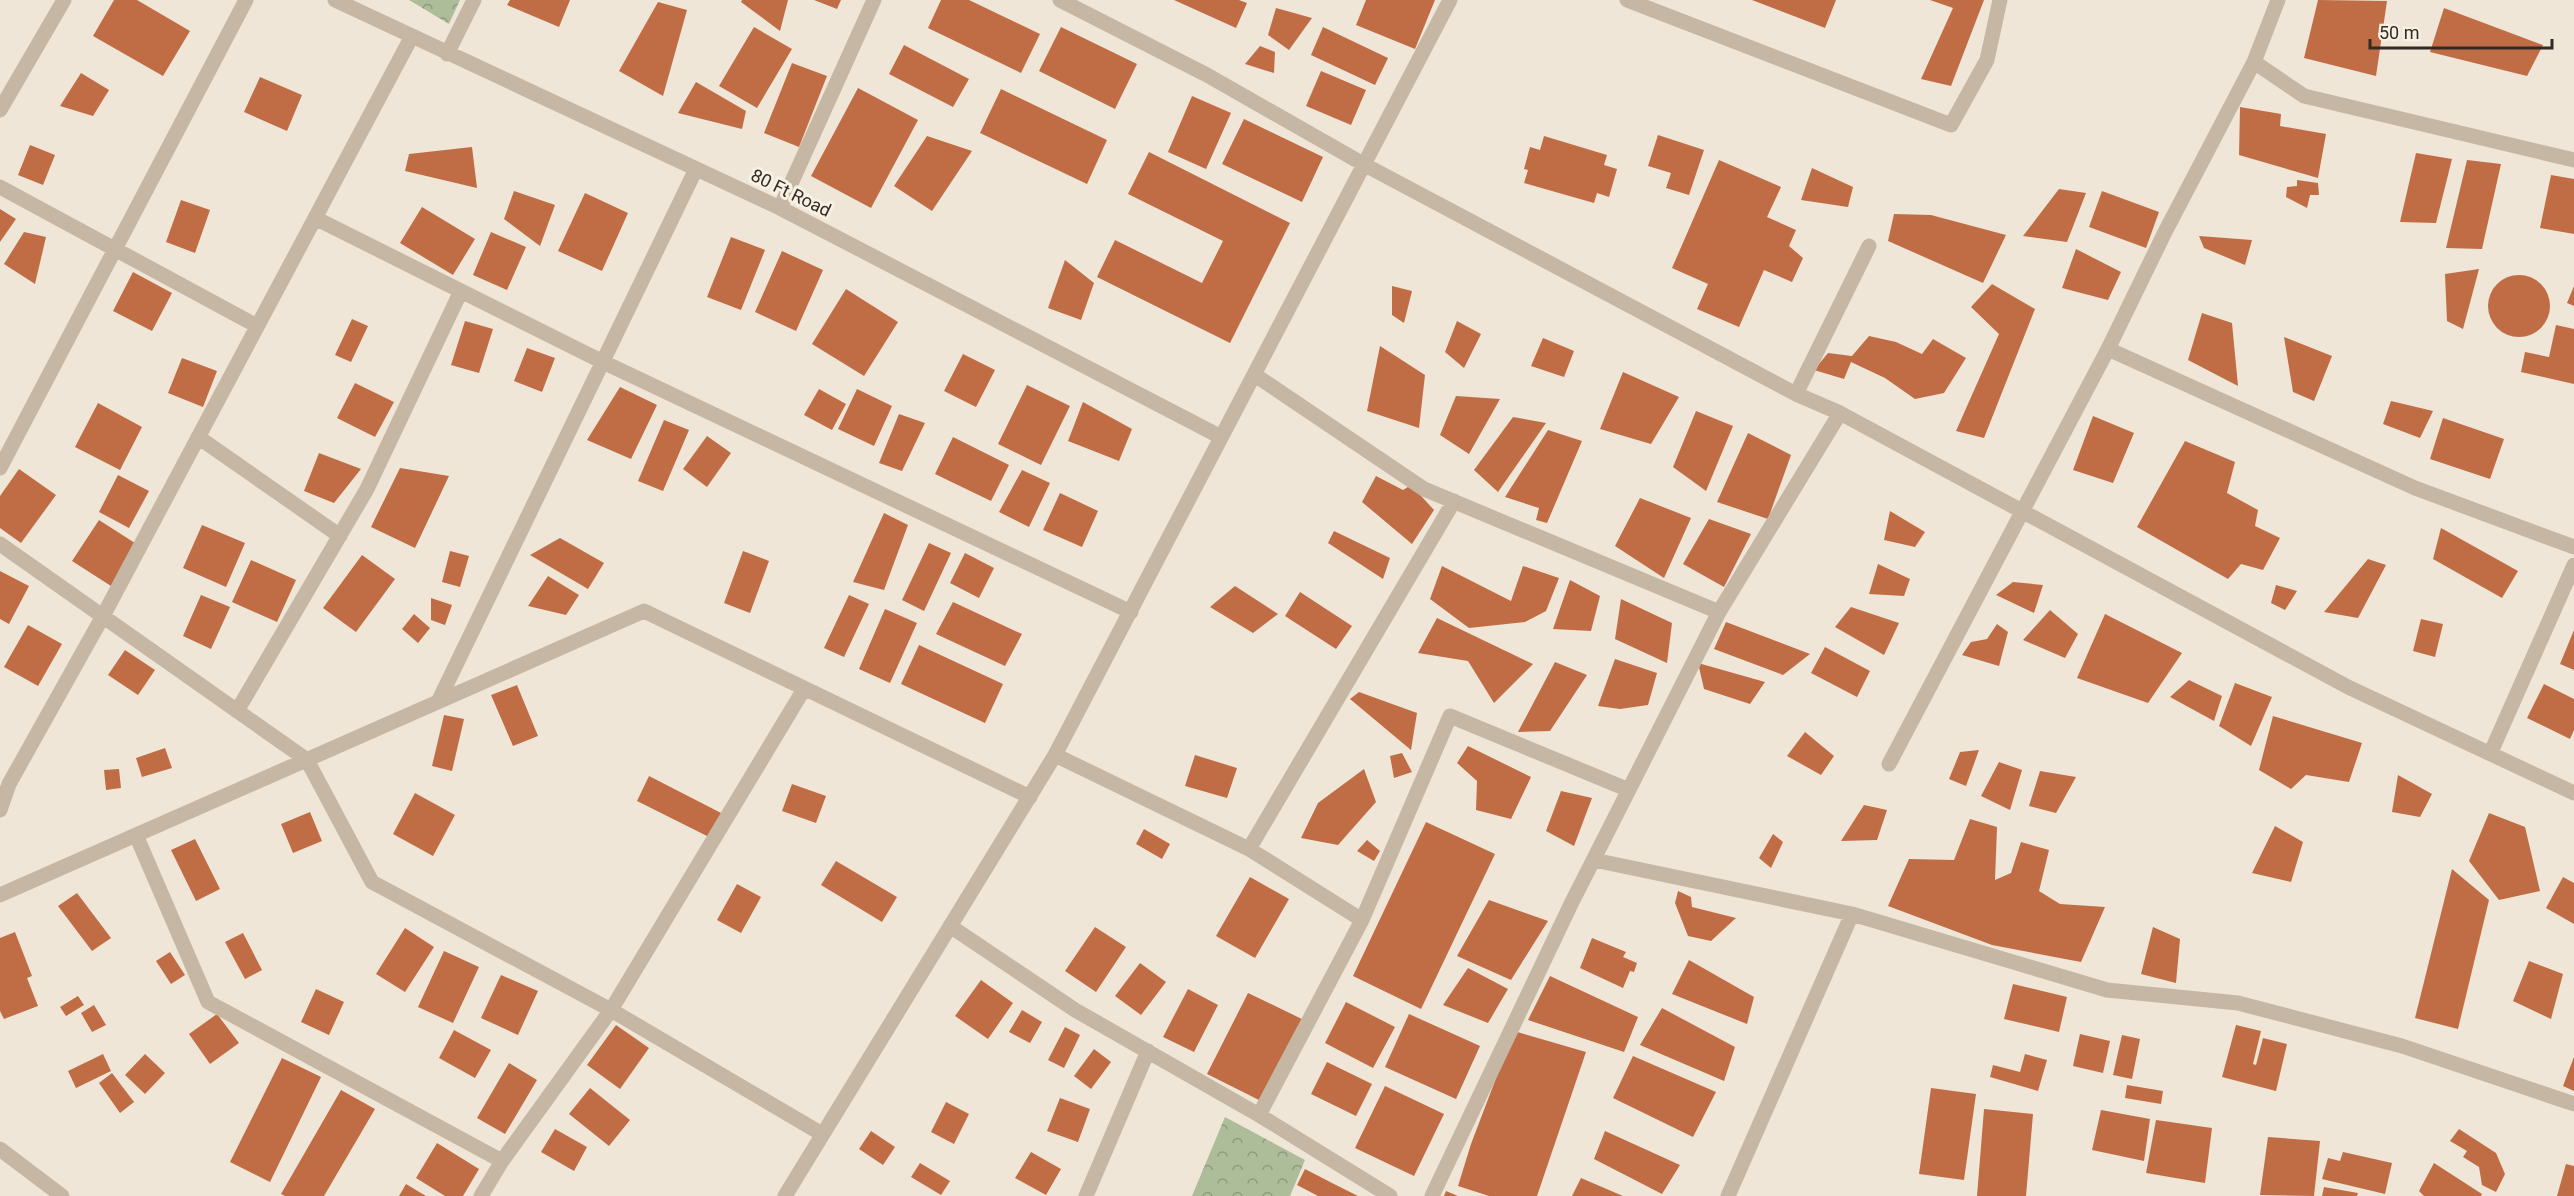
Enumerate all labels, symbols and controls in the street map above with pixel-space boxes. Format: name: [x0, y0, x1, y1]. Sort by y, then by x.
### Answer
scale bar: [2370, 12, 2552, 50]
text: 50 m: [2379, 22, 2419, 43]
street label: 80 Ft Road: [748, 164, 835, 221]

